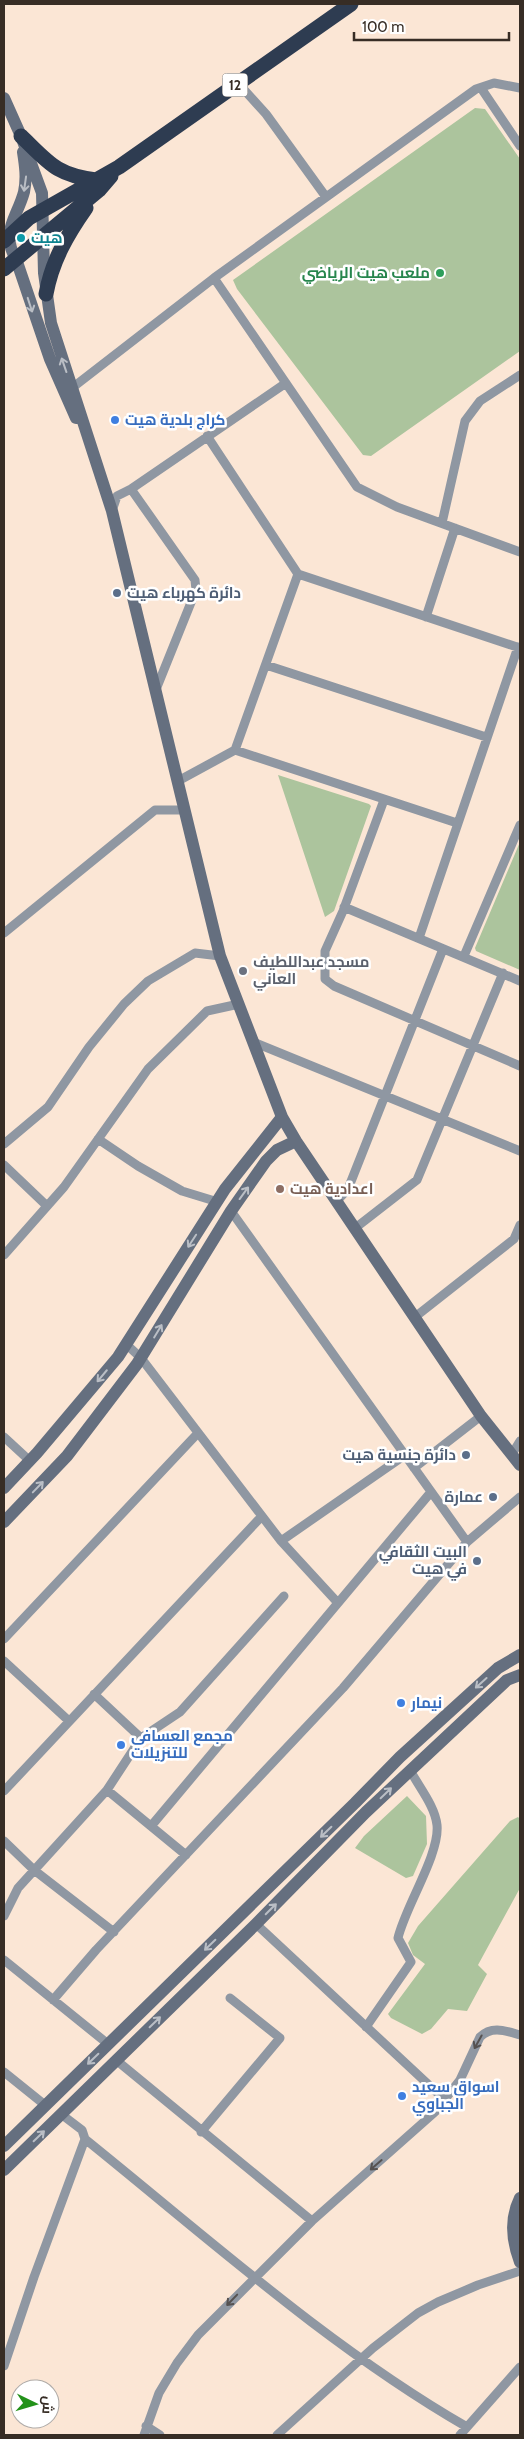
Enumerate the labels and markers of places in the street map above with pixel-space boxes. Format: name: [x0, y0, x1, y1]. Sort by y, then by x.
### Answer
place label: هيت: [31, 229, 63, 247]
marker: هيت: [15, 232, 27, 244]
place label: ملعب هيت الرياضي: [302, 264, 430, 284]
marker: ملعب هيت الرياضي: [434, 267, 446, 279]
place label: كراج بلدية هيت: [125, 411, 225, 430]
marker: كراج بلدية هيت: [109, 414, 121, 426]
place label: دائرة كهرباء هيت: [127, 584, 241, 602]
marker: دائرة كهرباء هيت: [111, 587, 123, 599]
place label: مسجد عبداللطيف العاني: [253, 953, 369, 991]
marker: مسجد عبداللطيف العاني: [237, 965, 249, 977]
place label: اعدادية هيت: [290, 1180, 373, 1198]
marker: اعدادية هيت: [274, 1183, 286, 1195]
place label: دائرة جنسية هيت: [343, 1446, 456, 1464]
marker: دائرة جنسية هيت: [460, 1449, 472, 1461]
place label: عمارة: [445, 1488, 483, 1506]
marker: عمارة: [487, 1491, 499, 1503]
place label: البيت الثقافي في هيت: [379, 1543, 467, 1581]
marker: البيت الثقافي في هيت: [471, 1555, 483, 1567]
place label: نيمار: [410, 1694, 442, 1712]
marker: نيمار: [395, 1697, 407, 1709]
place label: مجمع العسافي للتنزيلات: [131, 1727, 233, 1762]
marker: مجمع العسافي للتنزيلات: [115, 1739, 127, 1751]
place label: اسواق سعيد الجباوي: [412, 2078, 500, 2116]
marker: اسواق سعيد الجباوي: [396, 2090, 408, 2102]

